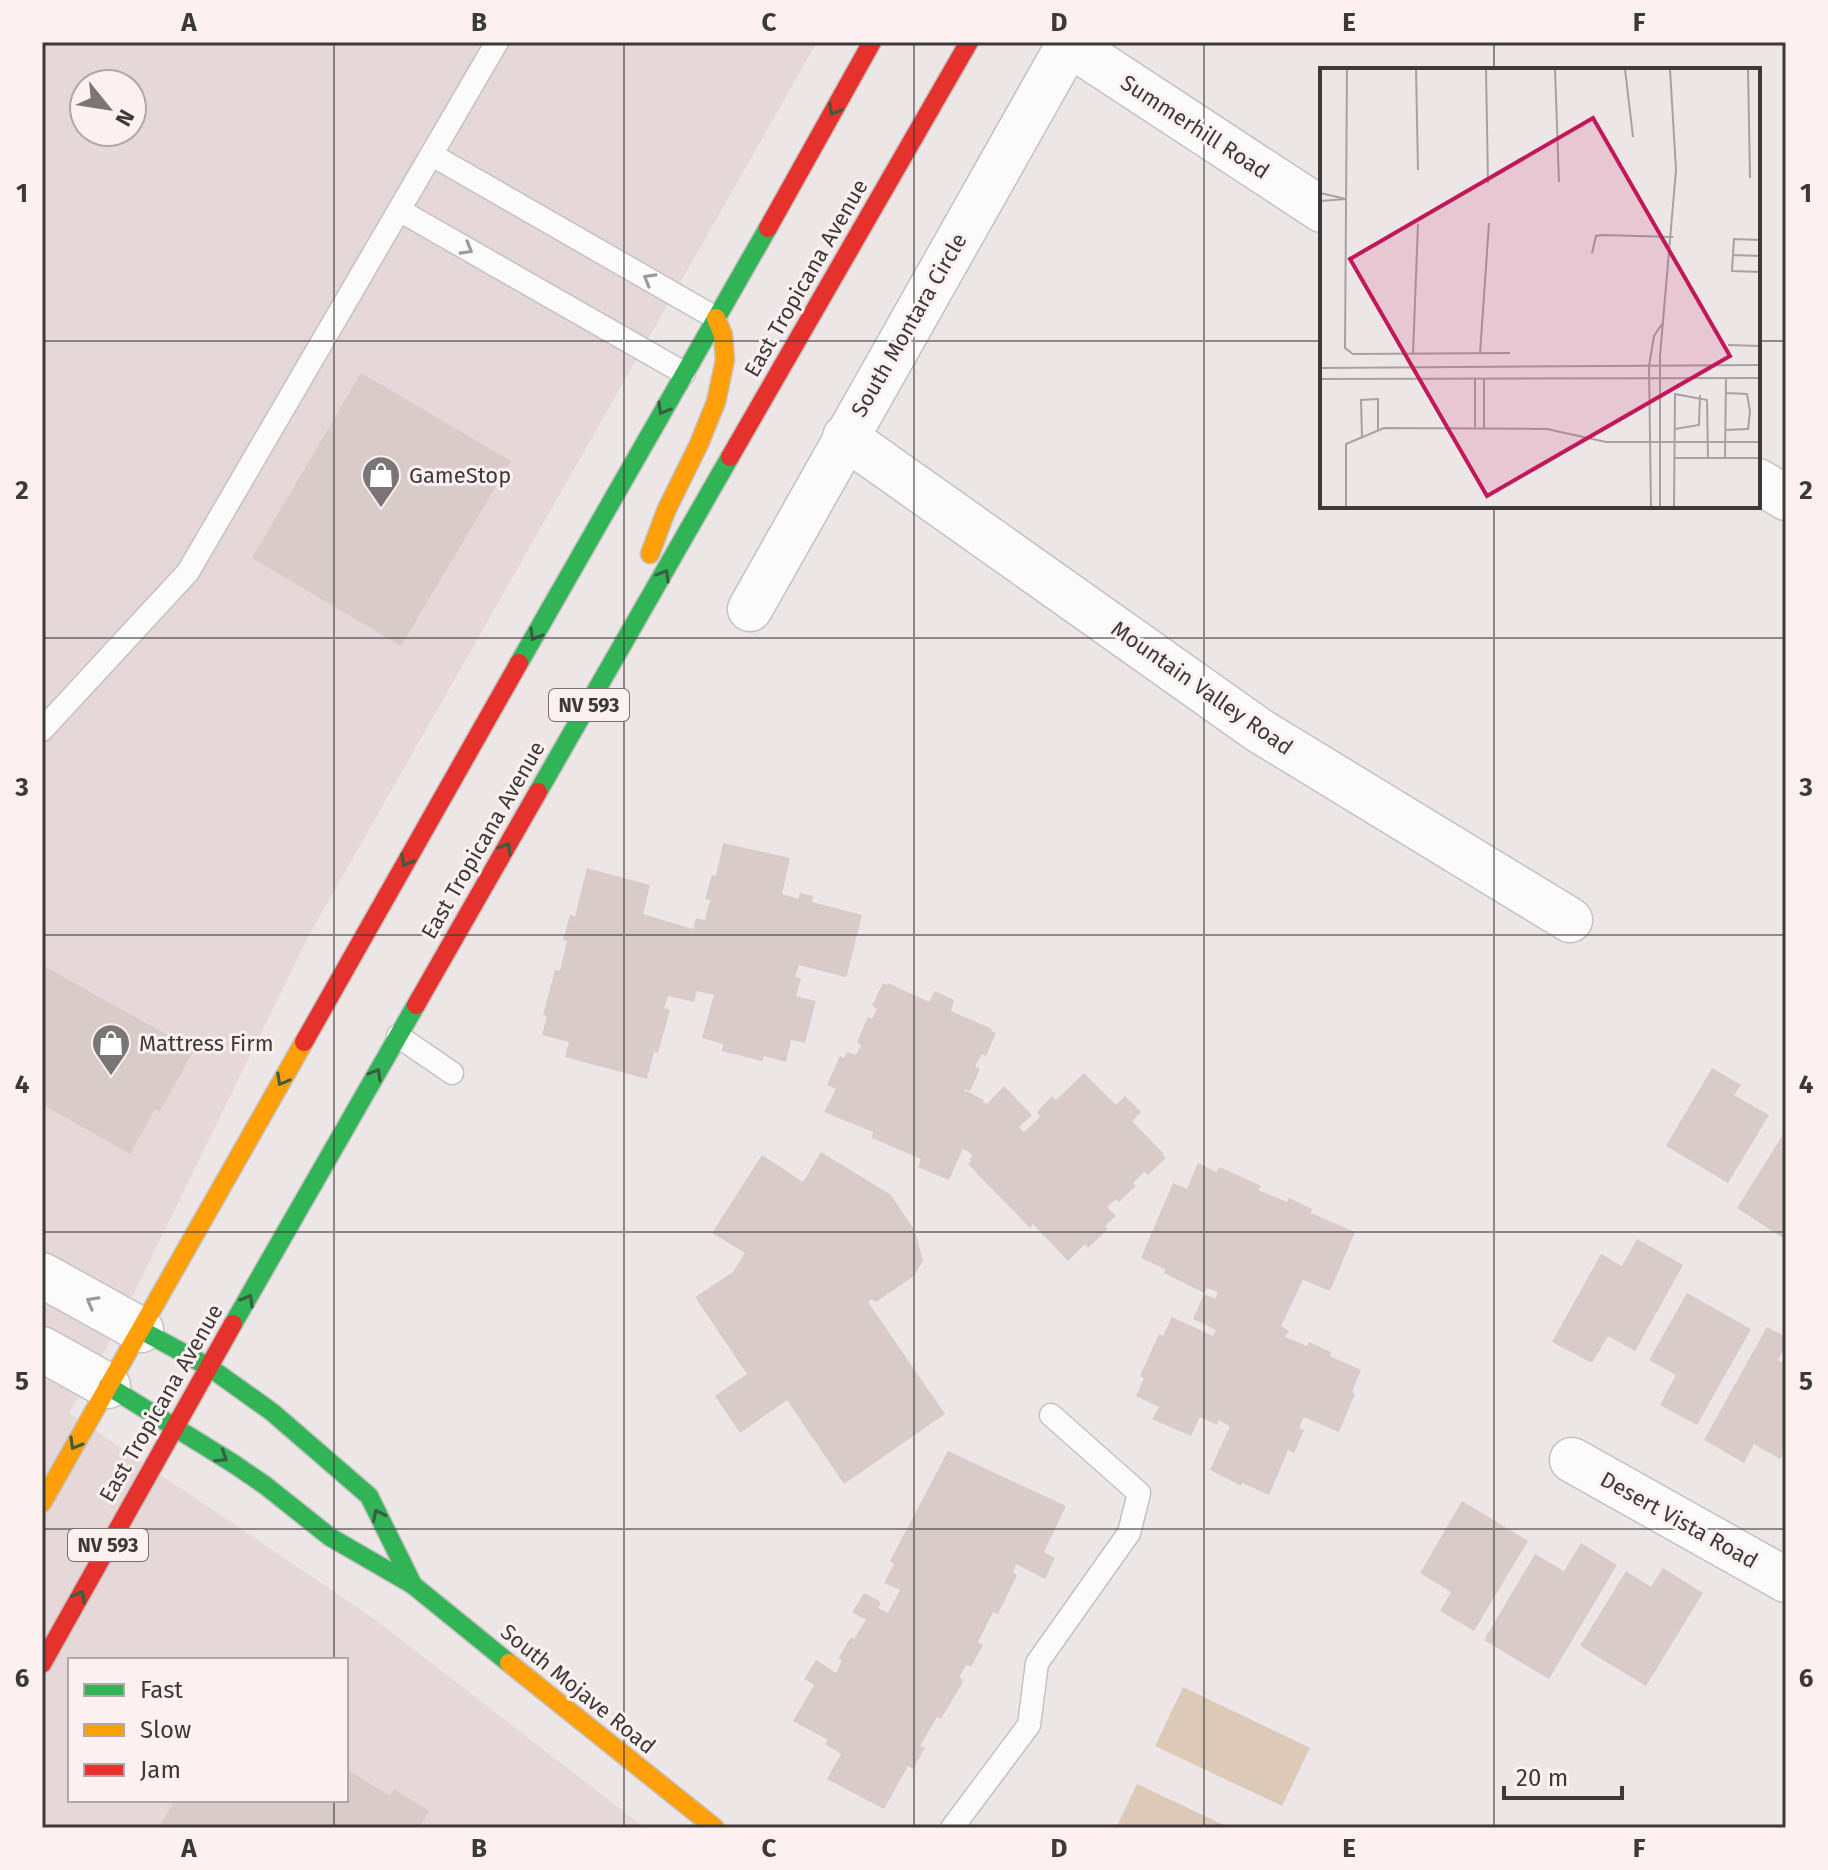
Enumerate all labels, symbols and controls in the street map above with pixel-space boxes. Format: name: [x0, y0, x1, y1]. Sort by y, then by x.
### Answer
text: A: [180, 7, 197, 38]
text: B: [471, 7, 487, 38]
text: C: [762, 7, 777, 38]
text: D: [1051, 7, 1068, 38]
text: E: [1342, 7, 1356, 38]
text: F: [1633, 7, 1646, 38]
north arrow: [68, 68, 148, 148]
inset map: [1320, 68, 1760, 508]
street label: Summerhill Road: [1116, 69, 1274, 185]
one-way arrow: [828, 102, 843, 116]
text: N: [110, 105, 140, 131]
street label: East Tropicana Avenue: [738, 174, 874, 382]
text: 1: [16, 178, 28, 209]
text: 1: [1800, 178, 1812, 209]
street label: South Montara Circle: [845, 228, 973, 422]
one-way arrow: [458, 239, 473, 255]
one-way arrow: [643, 273, 657, 289]
one-way arrow: [657, 400, 673, 415]
shop icon: GameStop: [360, 454, 402, 509]
place label: GameStop: [409, 462, 511, 489]
text: 2: [15, 475, 29, 506]
text: 2: [1799, 475, 1813, 506]
one-way arrow: [654, 569, 670, 583]
street label: Mountain Valley Road: [1106, 615, 1298, 761]
one-way arrow: [529, 626, 545, 641]
road number: NV 593: [549, 689, 629, 721]
street label: East Tropicana Avenue: [415, 736, 551, 944]
text: 3: [14, 772, 29, 803]
text: 3: [1798, 772, 1813, 803]
one-way arrow: [496, 842, 512, 857]
one-way arrow: [400, 852, 416, 867]
shop icon: Mattress Firm: [90, 1022, 132, 1077]
place label: Mattress Firm: [139, 1030, 274, 1057]
one-way arrow: [366, 1068, 382, 1082]
text: 4: [15, 1069, 30, 1100]
text: 4: [1799, 1069, 1814, 1100]
one-way arrow: [276, 1072, 292, 1086]
one-way arrow: [238, 1294, 254, 1308]
one-way arrow: [86, 1296, 100, 1312]
street label: East Tropicana Avenue: [93, 1299, 229, 1507]
text: 5: [15, 1366, 29, 1397]
text: 5: [1799, 1366, 1813, 1397]
one-way arrow: [69, 1436, 85, 1450]
one-way arrow: [213, 1447, 228, 1462]
street label: Desert Vista Road: [1596, 1466, 1762, 1574]
one-way arrow: [373, 1509, 388, 1524]
road number: NV 593: [68, 1529, 148, 1561]
one-way arrow: [70, 1590, 86, 1604]
street label: South Mojave Road: [495, 1618, 661, 1760]
legend: [68, 1658, 348, 1802]
text: 6: [15, 1663, 30, 1694]
text: 6: [1799, 1663, 1814, 1694]
text: Fast: [140, 1676, 183, 1704]
text: Slow: [140, 1716, 191, 1744]
scale bar: [1504, 1750, 1622, 1800]
text: Jam: [140, 1756, 181, 1784]
text: 20 m: [1516, 1764, 1568, 1792]
text: A: [180, 1833, 197, 1864]
text: B: [471, 1833, 487, 1864]
text: C: [762, 1833, 777, 1864]
text: D: [1051, 1833, 1068, 1864]
text: E: [1342, 1833, 1356, 1864]
text: F: [1633, 1833, 1646, 1864]

